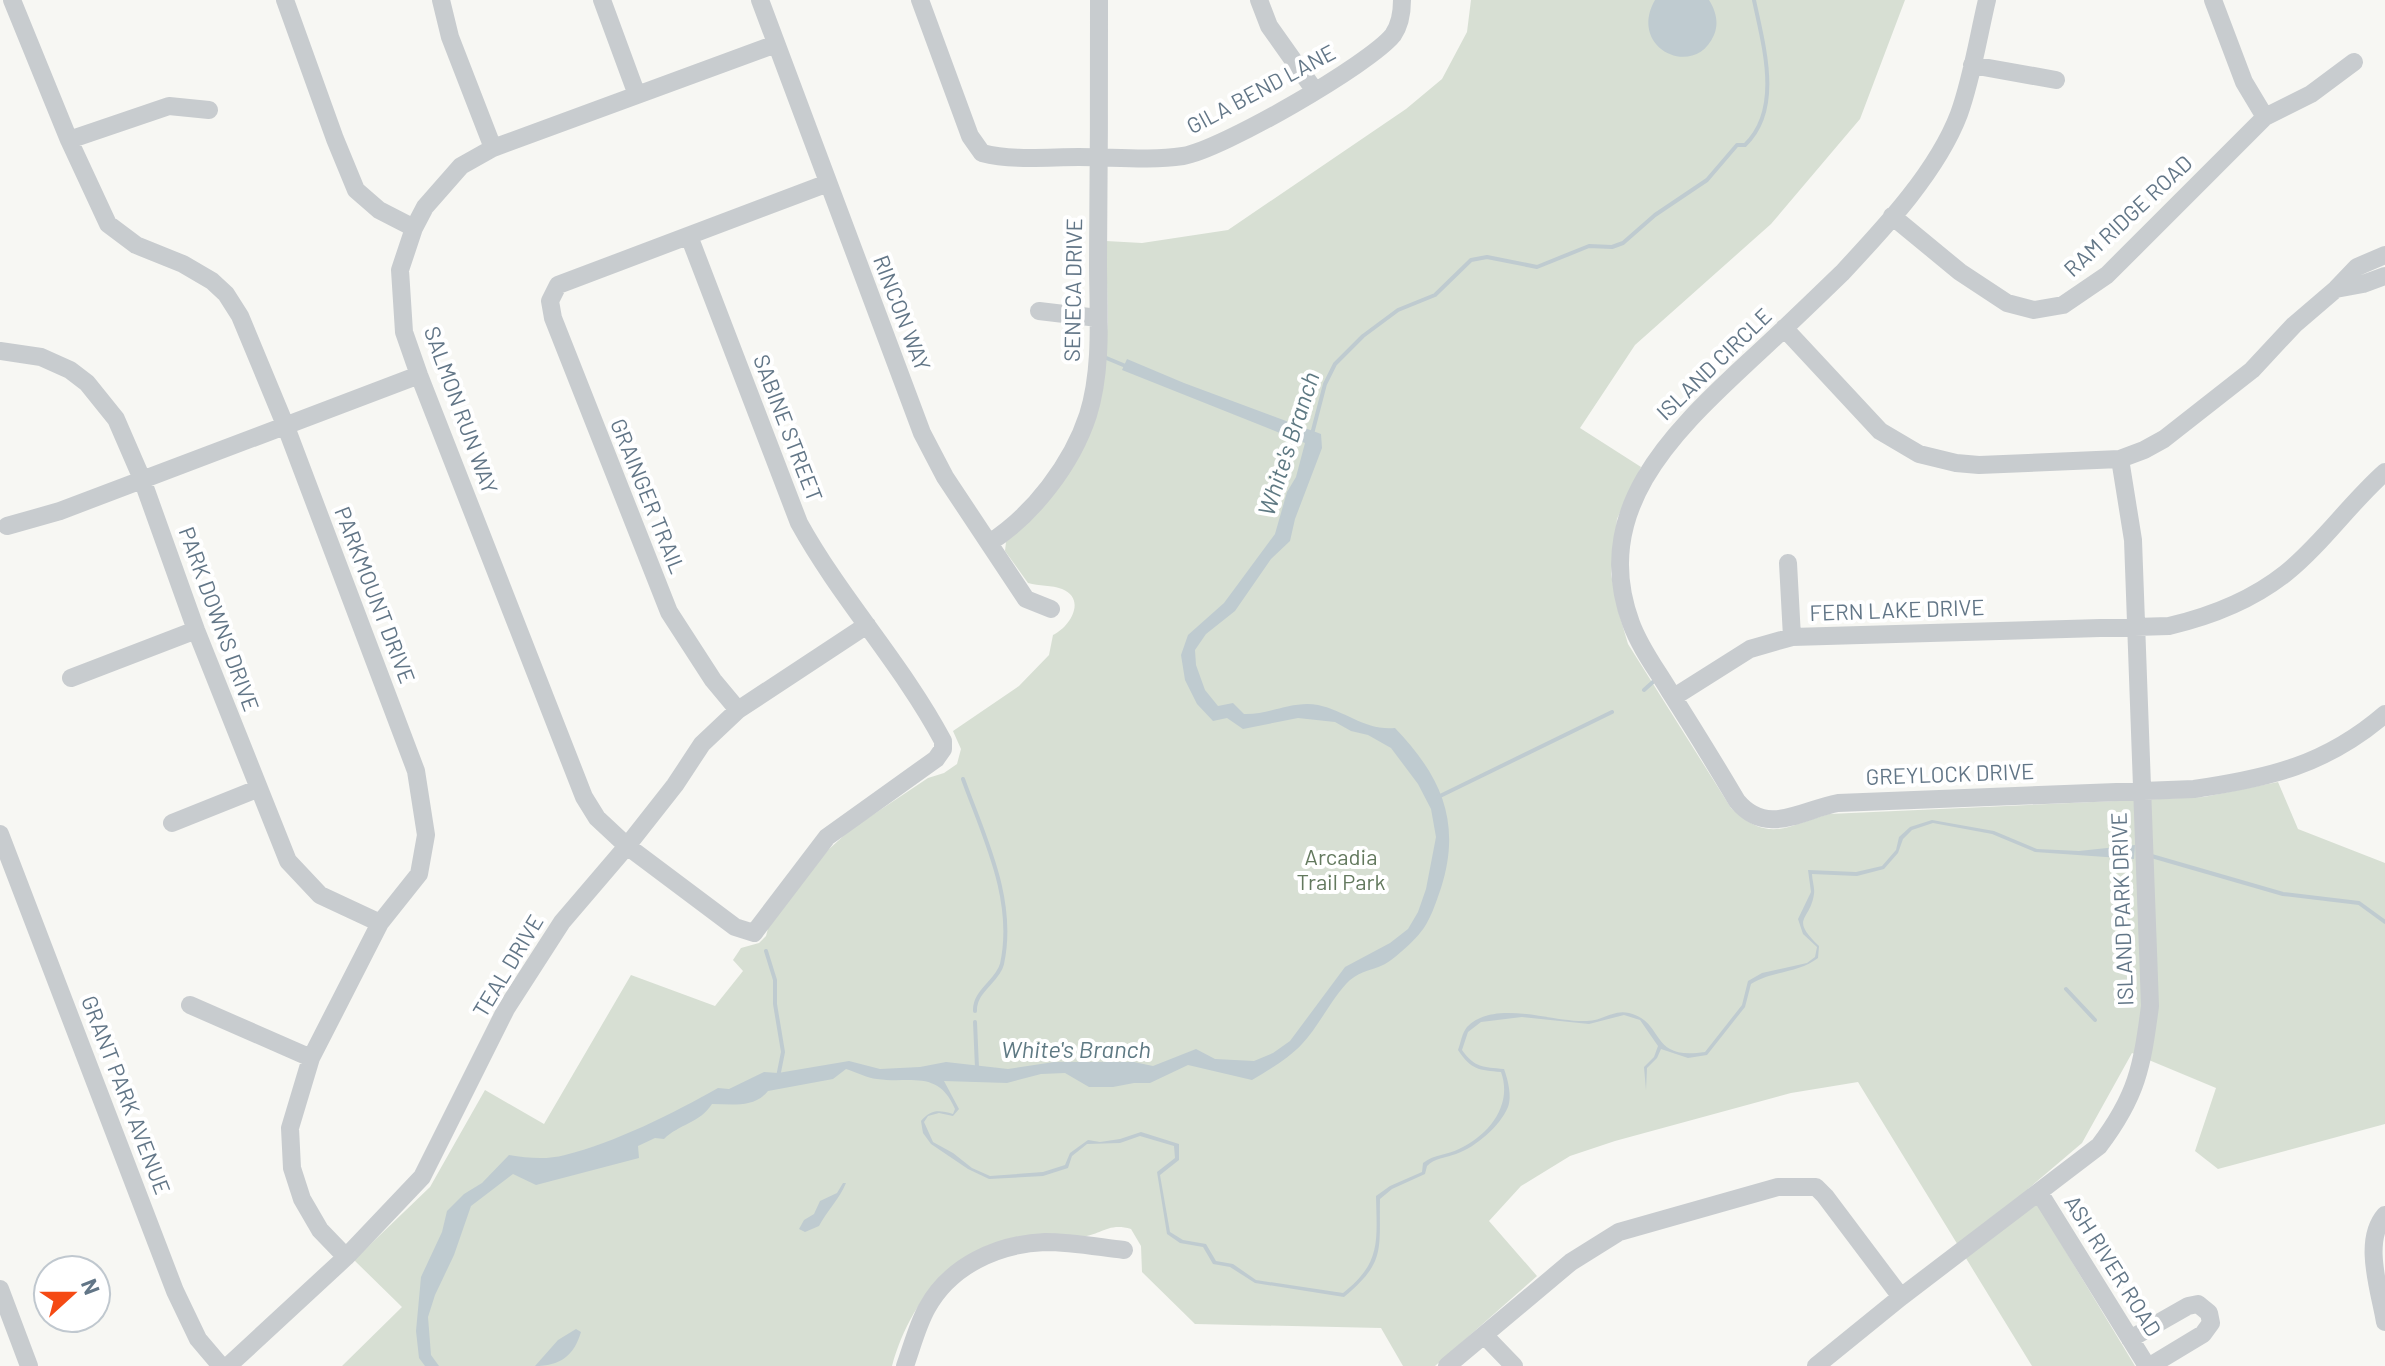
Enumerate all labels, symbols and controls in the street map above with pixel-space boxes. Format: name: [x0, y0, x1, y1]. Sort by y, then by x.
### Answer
street label: GILA BEND LANE: [1182, 38, 1339, 138]
street label: RAM RIDGE ROAD: [2058, 149, 2197, 281]
street label: SENECA DRIVE: [1058, 218, 1086, 362]
street label: RINCON WAY: [869, 251, 937, 374]
street label: ISLAND CIRCLE: [1650, 302, 1776, 425]
street label: SALMON RUN WAY: [420, 323, 504, 497]
street label: SABINE STREET: [749, 350, 829, 505]
water label: White's Branch: [1251, 368, 1325, 519]
street label: GRAINGER TRAIL: [606, 414, 692, 577]
street label: PARKMOUNT DRIVE: [330, 503, 422, 687]
street label: PARK DOWNS DRIVE: [175, 523, 265, 714]
street label: FERN LAKE DRIVE: [1809, 593, 1985, 625]
street label: GREYLOCK DRIVE: [1865, 757, 2035, 789]
street label: ISLAND PARK DRIVE: [2105, 812, 2137, 1006]
park label: Arcadia Trail Park: [1297, 843, 1385, 894]
street label: TEAL DRIVE: [466, 910, 548, 1021]
street label: GRANT PARK AVENUE: [77, 992, 177, 1198]
water label: White's Branch: [1001, 1034, 1151, 1063]
street label: ASH RIVER ROAD: [2060, 1190, 2168, 1341]
north arrow: [32, 1254, 112, 1334]
text: N: [77, 1275, 106, 1298]

